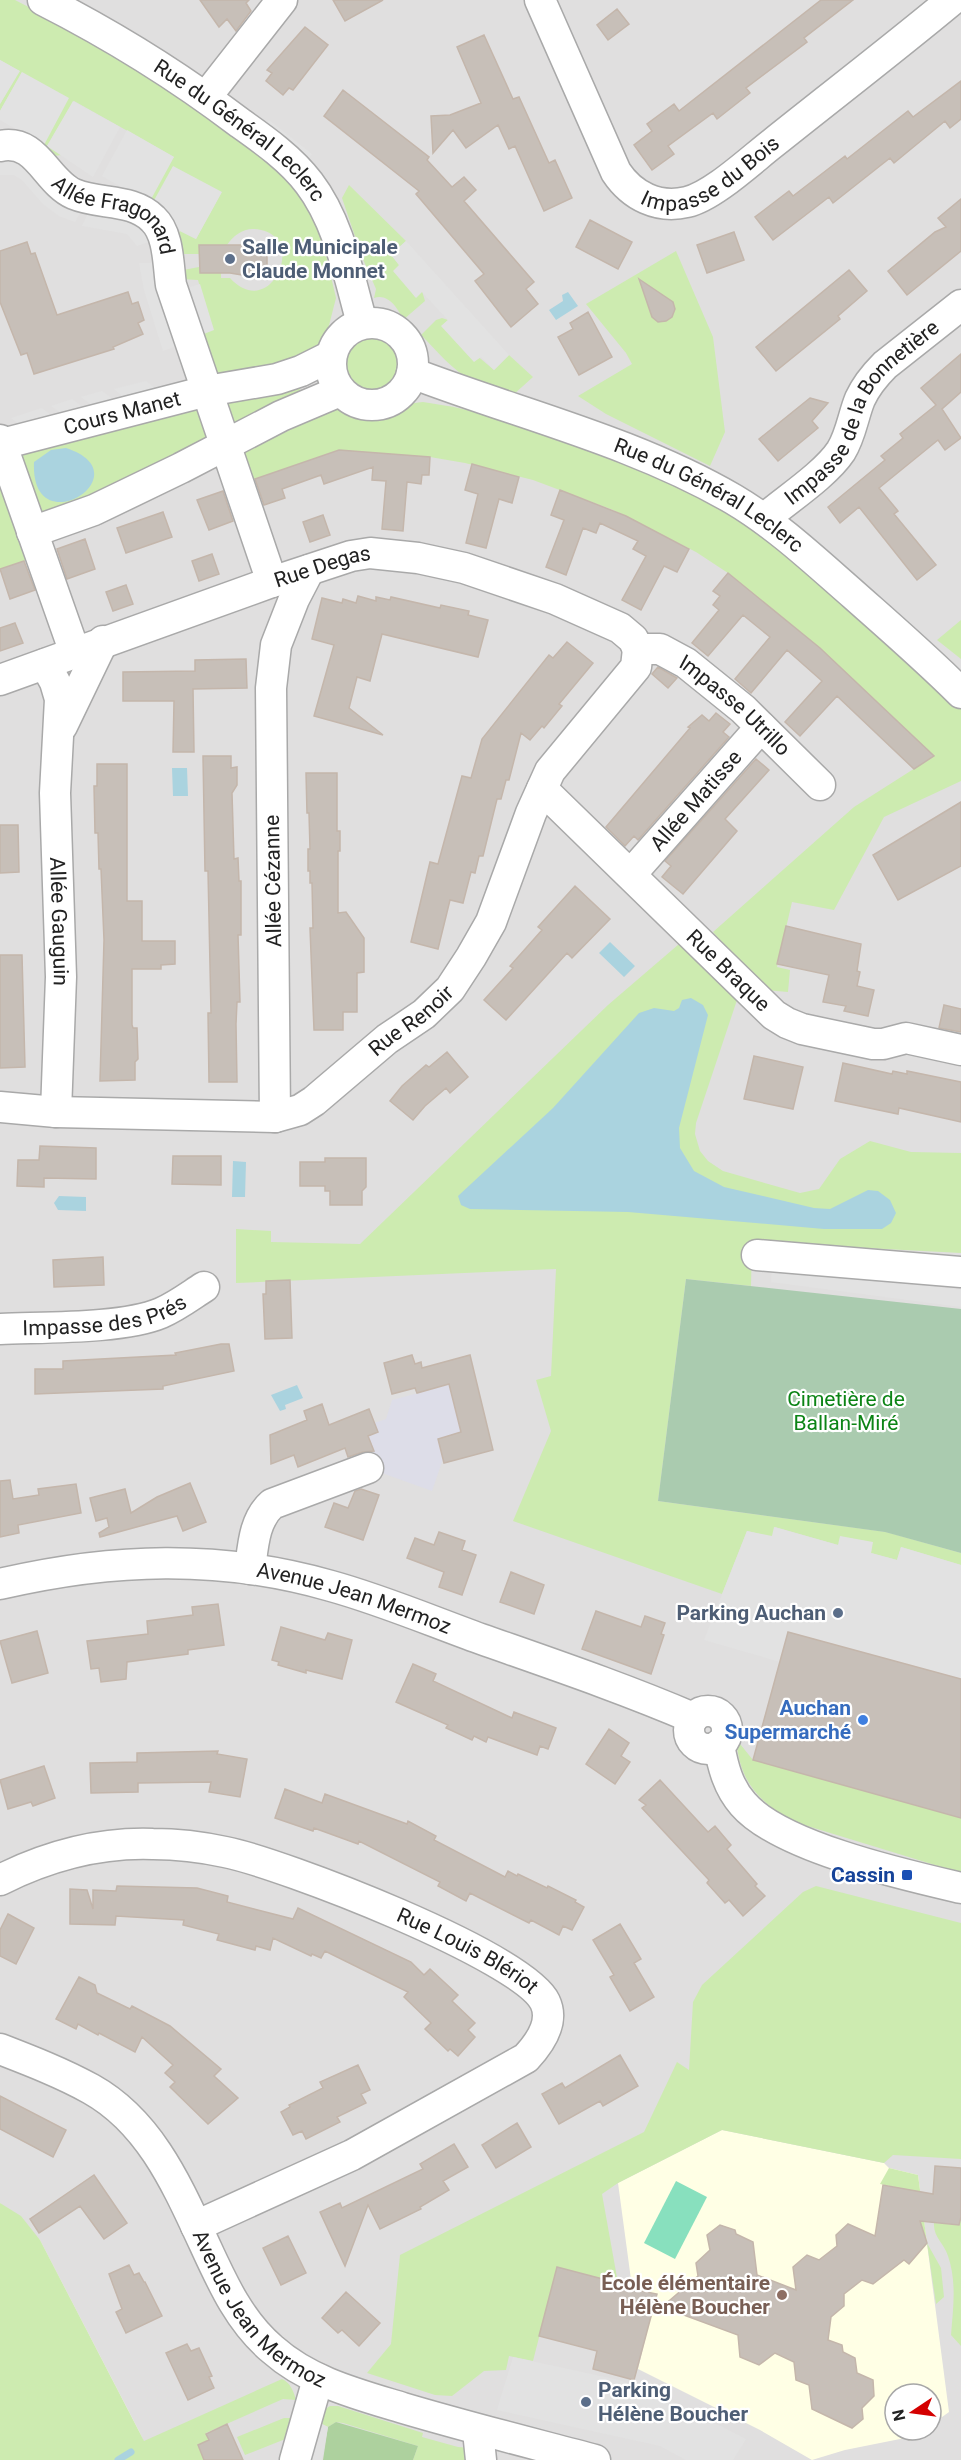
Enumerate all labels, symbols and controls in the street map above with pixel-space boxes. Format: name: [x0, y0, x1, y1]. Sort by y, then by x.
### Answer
street label: Rue du Général Leclerc: [149, 54, 330, 206]
street label: Impasse du Bois: [637, 131, 784, 216]
street label: Allée Fragonard: [47, 171, 179, 256]
place label: Salle Municipale Claude Monnet: [242, 235, 398, 283]
marker: Salle Municipale Claude Monnet: [223, 252, 237, 266]
street label: Impasse de la Bonnetière: [780, 315, 943, 510]
street label: Cours Manet: [61, 386, 183, 440]
street label: Rue du Général Leclerc: [611, 433, 808, 557]
street label: Rue Degas: [271, 541, 372, 592]
street label: Impasse Utrillo: [675, 650, 795, 761]
street label: Allée Matisse: [645, 745, 747, 856]
street label: Allée Cézanne: [260, 815, 286, 947]
street label: Allée Gauguin: [45, 857, 73, 986]
street label: Rue Braque: [682, 925, 775, 1016]
street label: Rue Renoir: [364, 980, 458, 1061]
street label: Impasse des Prés: [22, 1290, 191, 1340]
park label: Cimetière de Ballan-Miré: [787, 1387, 905, 1435]
street label: Avenue Jean Mermoz: [255, 1558, 455, 1639]
place label: Parking Auchan: [676, 1601, 826, 1625]
marker: Parking Auchan: [831, 1606, 845, 1620]
place label: Auchan Supermarché: [724, 1696, 851, 1744]
marker: Auchan Supermarché: [856, 1713, 870, 1727]
place label: Cassin: [831, 1863, 895, 1887]
marker: Cassin: [900, 1868, 914, 1882]
street label: Rue Louis Blériot: [393, 1903, 543, 1999]
street label: Avenue Jean Mermoz: [188, 2226, 330, 2393]
place label: École élémentaire Hélène Boucher: [601, 2271, 770, 2319]
marker: École élémentaire Hélène Boucher: [775, 2288, 789, 2302]
place label: Parking Hélène Boucher: [598, 2378, 748, 2426]
north arrow: [883, 2382, 943, 2442]
marker: Parking Hélène Boucher: [579, 2395, 593, 2409]
text: N: [888, 2408, 909, 2423]

